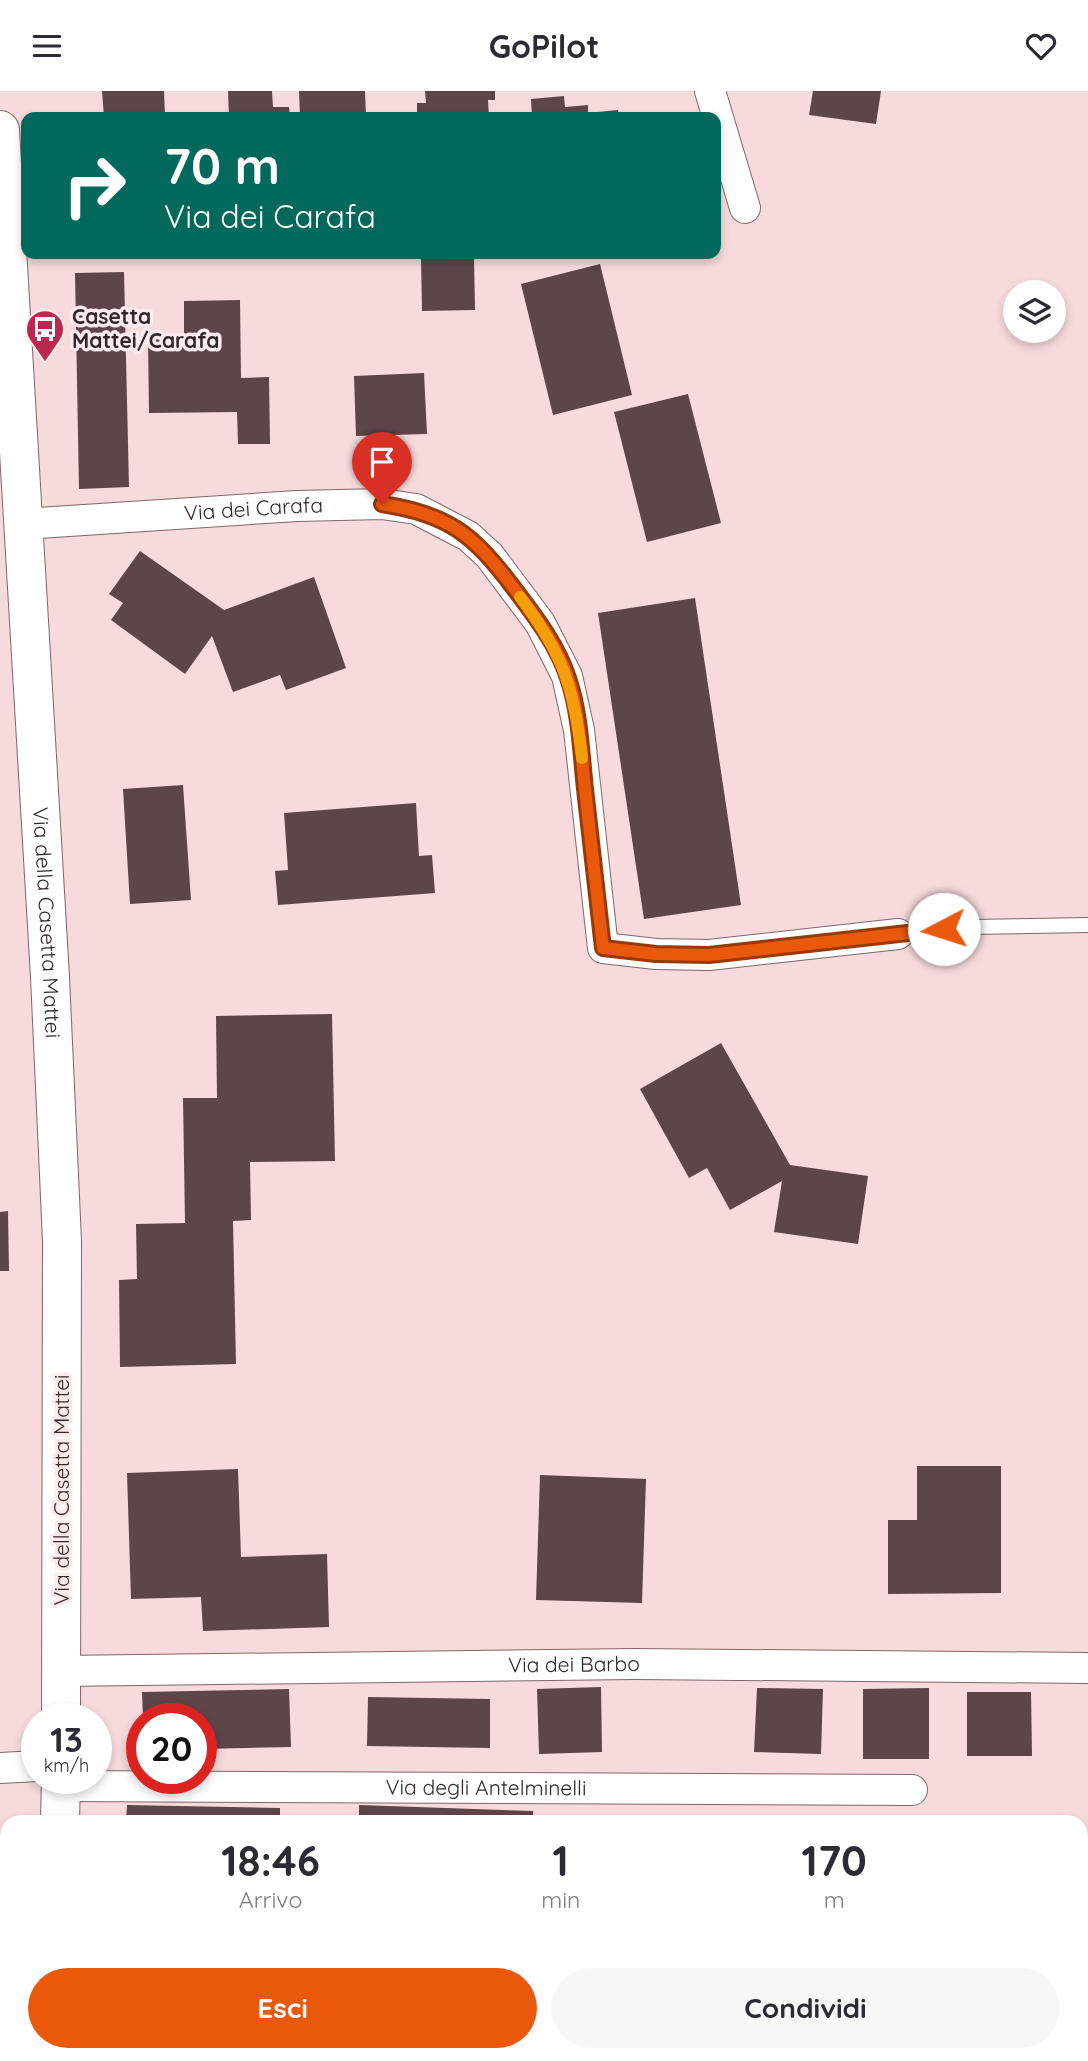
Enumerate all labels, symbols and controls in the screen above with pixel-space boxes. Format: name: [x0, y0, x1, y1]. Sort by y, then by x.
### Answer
text: GoPilot: [489, 26, 599, 66]
icon: menu: [28, 27, 66, 65]
icon: heart: [1022, 27, 1060, 65]
text: 70 m: [164, 135, 280, 196]
icon: right: [49, 140, 140, 231]
text: Via dei Carafa: [164, 196, 376, 236]
map controls: [1003, 280, 1066, 343]
button: layers: [1003, 280, 1066, 343]
place label: Casetta Mattei/Carafa: [72, 303, 220, 353]
bus stop icon: Casetta Mattei/Carafa: [24, 308, 66, 363]
pin: [352, 432, 412, 504]
icon: arrive: [363, 443, 401, 481]
street label: Via dei Carafa: [183, 491, 323, 525]
street label: Via della Casetta Mattei: [28, 806, 67, 1039]
position arrow: [907, 892, 981, 966]
street label: Via della Casetta Mattei: [48, 1374, 74, 1606]
street label: Via dei Barbo: [508, 1650, 640, 1678]
speed limit sign: 20: [126, 1703, 217, 1794]
text: 13: [50, 1717, 83, 1761]
text: km/h: [44, 1754, 89, 1777]
street label: Via degli Antelminelli: [385, 1774, 587, 1800]
text: 18:46: [221, 1834, 320, 1887]
text: 1: [553, 1834, 569, 1887]
text: 170: [802, 1834, 867, 1887]
text: Arrivo: [239, 1885, 302, 1914]
text: min: [541, 1885, 580, 1914]
text: m: [824, 1885, 845, 1914]
button: Esci: [28, 1968, 537, 2048]
button: Condividi: [551, 1968, 1060, 2048]

